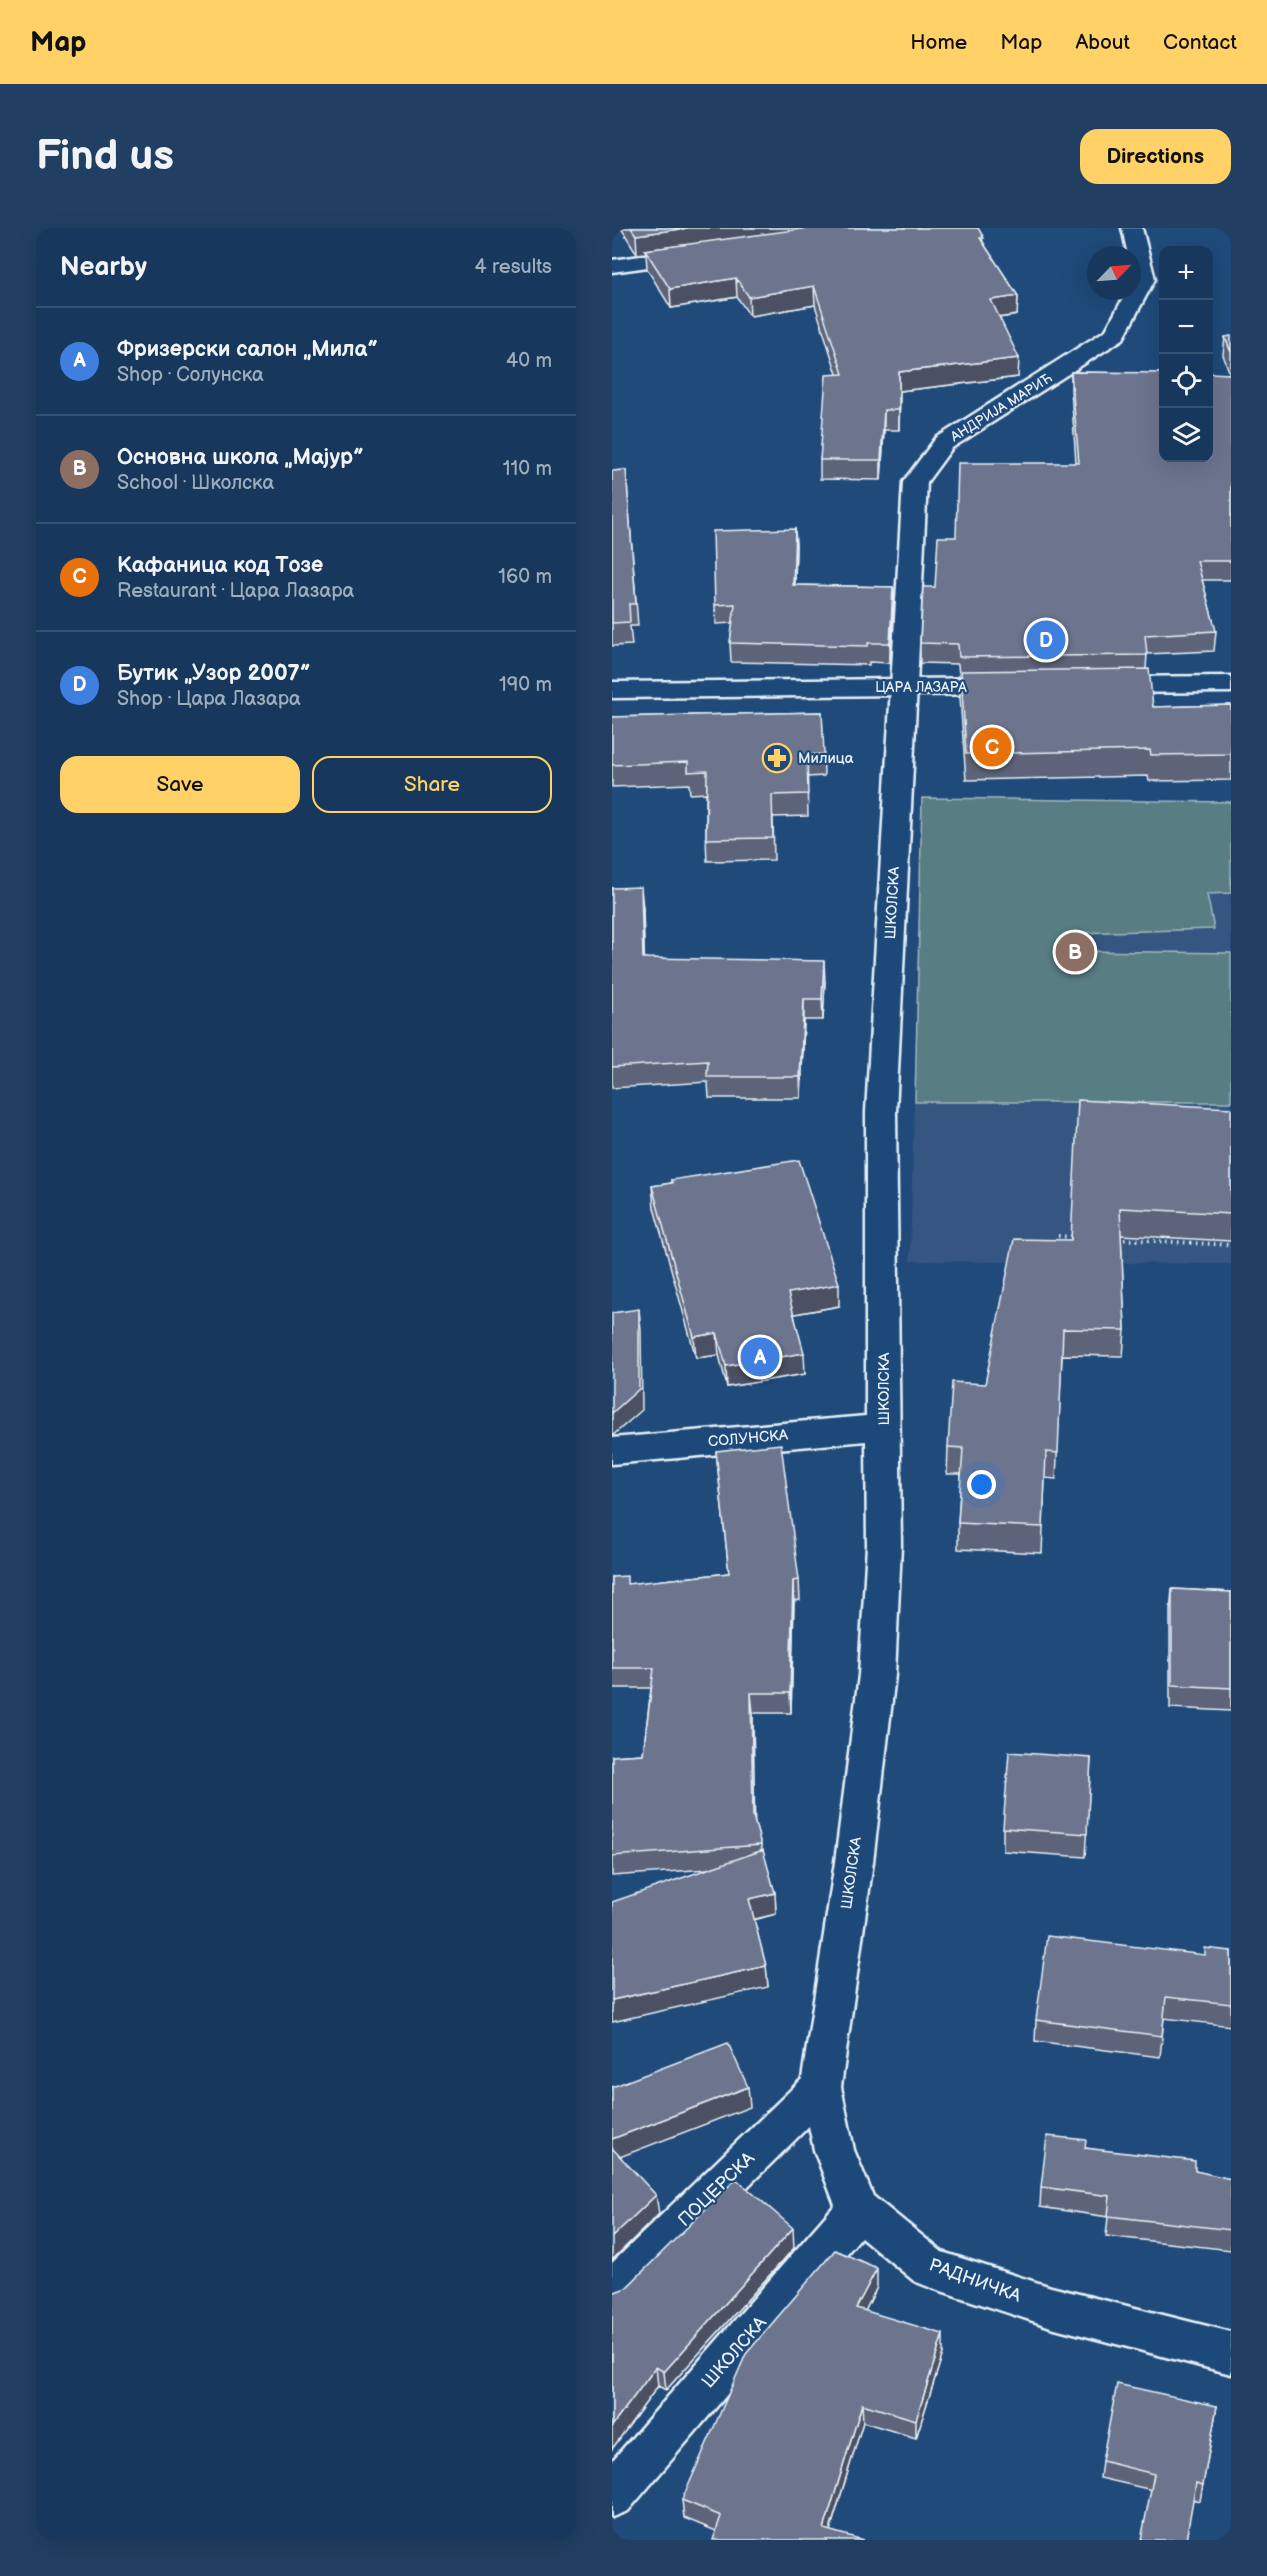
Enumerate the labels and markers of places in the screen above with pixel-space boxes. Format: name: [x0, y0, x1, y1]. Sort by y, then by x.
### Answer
pin: D: [1026, 618, 1066, 662]
pin: C: [972, 724, 1012, 770]
pharmacy icon: Милица: [761, 742, 793, 774]
place label: Милица: [798, 749, 854, 768]
pin: B: [1056, 930, 1094, 974]
pin: A: [740, 1334, 780, 1380]

